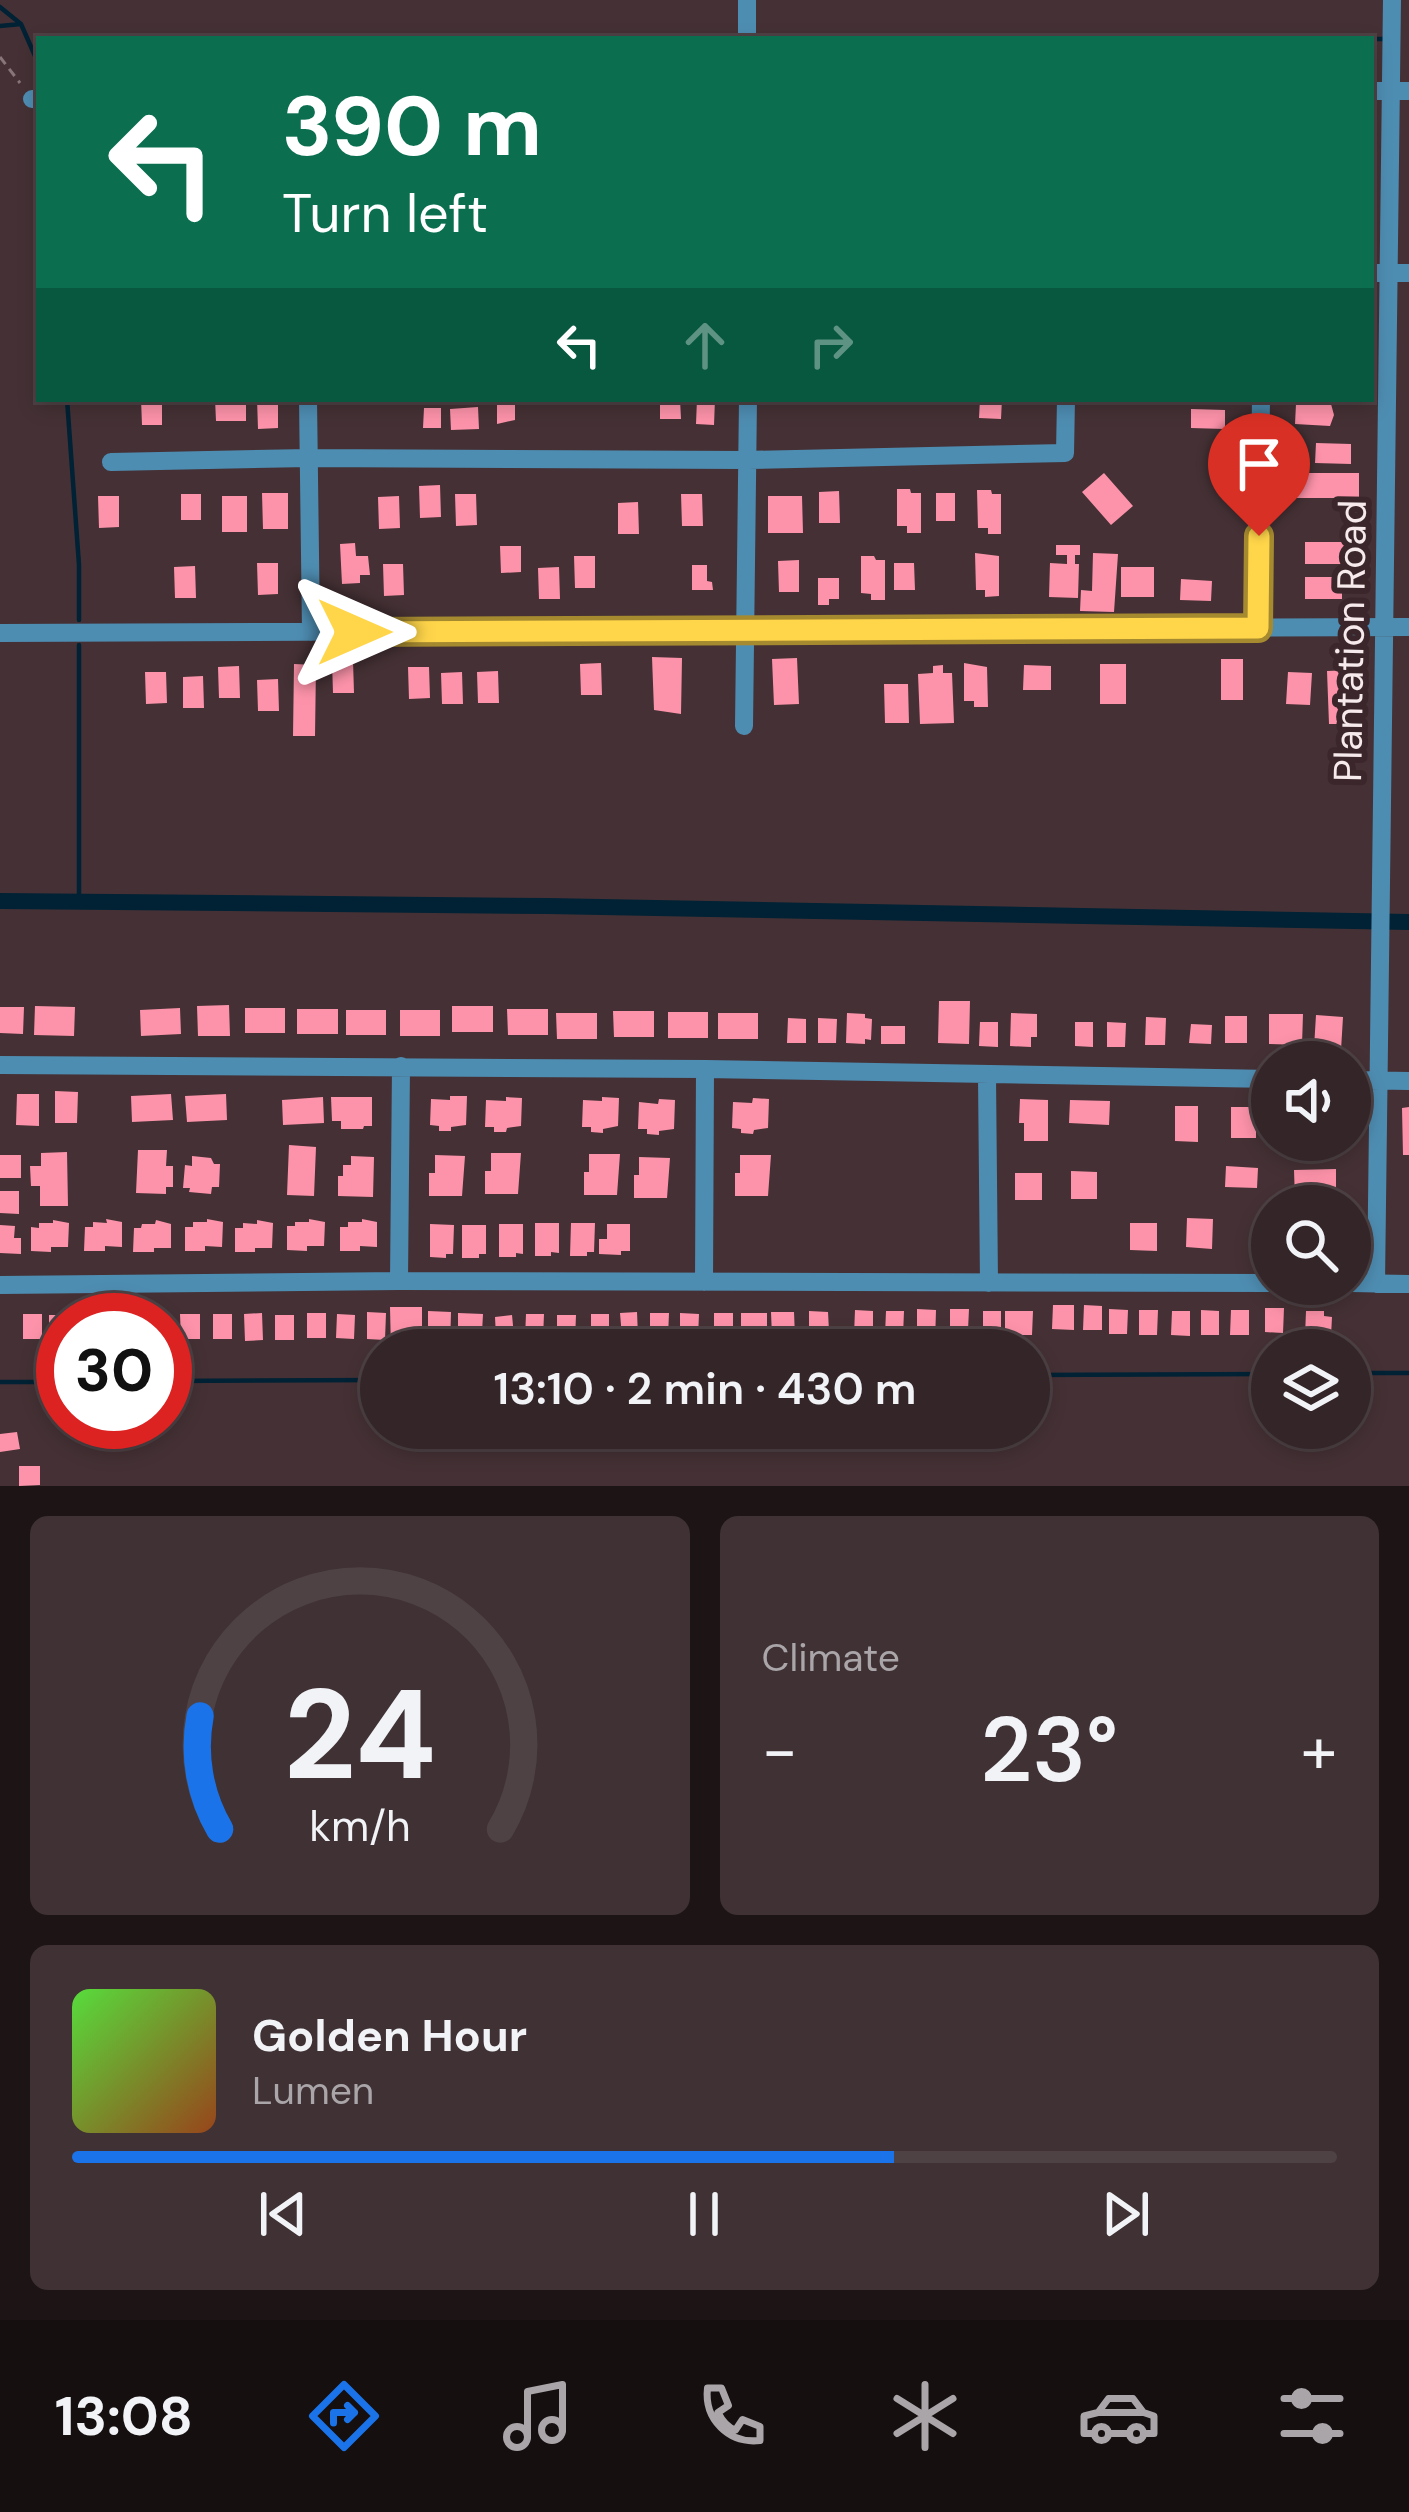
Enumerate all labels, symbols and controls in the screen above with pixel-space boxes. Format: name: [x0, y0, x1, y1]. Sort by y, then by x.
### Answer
text: 390 m: [282, 72, 542, 181]
icon: left: [84, 84, 240, 240]
text: Turn left: [282, 178, 488, 249]
icon: left: [546, 312, 612, 378]
icon: ahead: [672, 312, 738, 378]
icon: right: [798, 312, 864, 378]
pin: [1208, 413, 1310, 536]
icon: arrive: [1226, 431, 1292, 497]
street label: Plantation Road: [1322, 499, 1378, 783]
position arrow: [291, 569, 417, 695]
map controls: [1251, 1041, 1371, 1449]
button: sound: [1251, 1041, 1371, 1161]
button: search: [1251, 1185, 1371, 1305]
speed limit sign: 30: [36, 1293, 192, 1449]
button: layers: [1251, 1329, 1371, 1449]
text: 13:10 · 2 min · 430 m: [493, 1359, 917, 1418]
text: Climate: [762, 1632, 900, 1683]
text: 24: [284, 1654, 436, 1817]
text: 23°: [980, 1692, 1118, 1809]
text: −: [762, 1708, 798, 1793]
text: +: [1301, 1708, 1337, 1793]
text: km/h: [309, 1797, 410, 1853]
text: Golden Hour: [252, 2006, 527, 2065]
text: Lumen: [252, 2065, 374, 2116]
icon: previous: [250, 2181, 316, 2247]
icon: pause: [671, 2181, 737, 2247]
icon: next: [1093, 2181, 1159, 2247]
icon: directions: [302, 2374, 386, 2458]
icon: music: [496, 2374, 580, 2458]
icon: phone: [690, 2374, 774, 2458]
icon: climate: [883, 2374, 967, 2458]
icon: car: [1077, 2374, 1161, 2458]
icon: filters: [1270, 2374, 1354, 2458]
text: 13:08: [55, 2381, 193, 2452]

